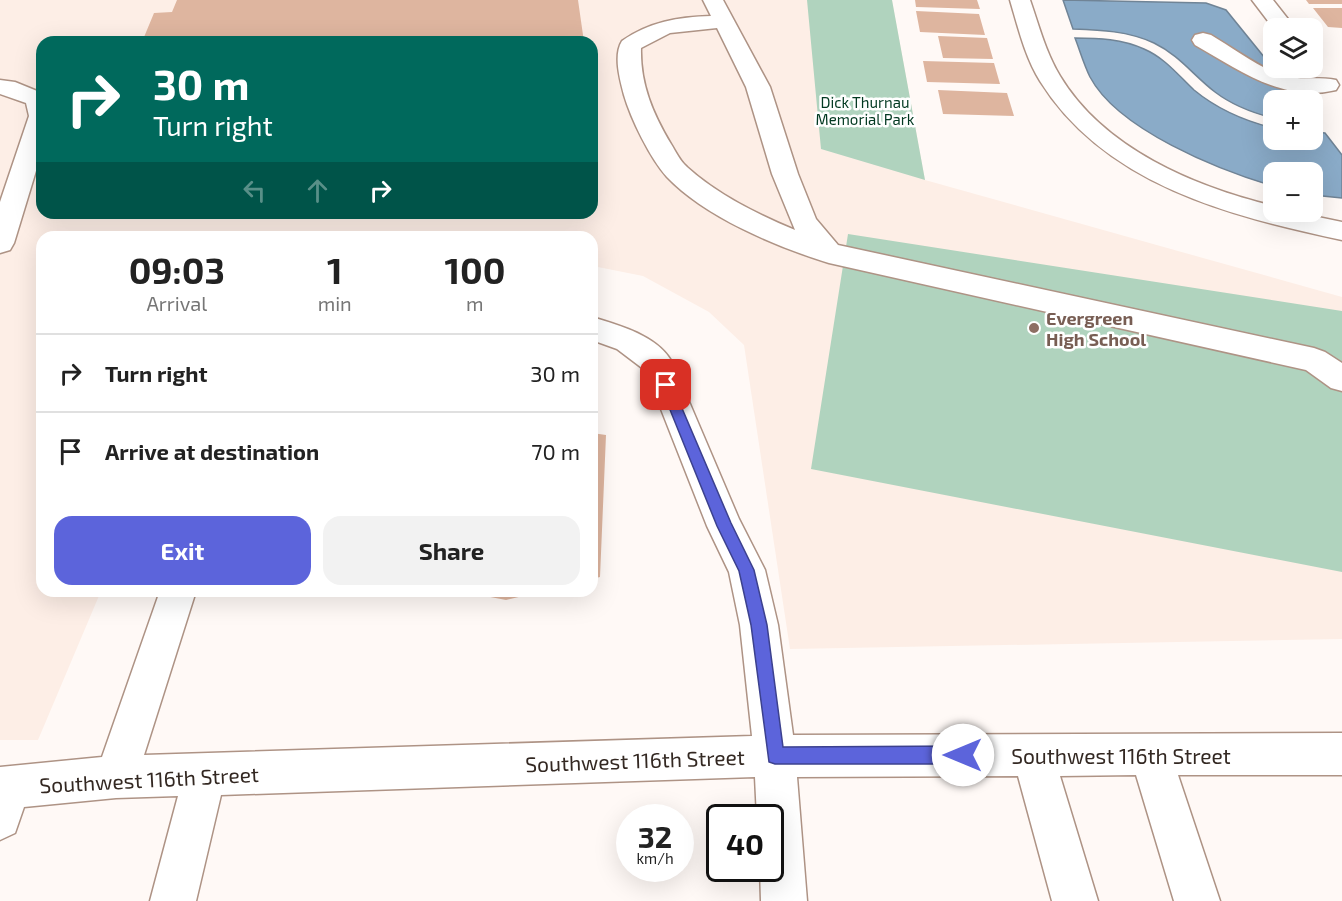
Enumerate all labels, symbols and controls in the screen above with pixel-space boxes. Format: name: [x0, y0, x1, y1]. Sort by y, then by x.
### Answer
map controls: [1263, 18, 1323, 222]
button: layers: [1263, 18, 1323, 78]
text: 30 m: [153, 58, 249, 108]
icon: right: [54, 60, 132, 138]
button: +: [1263, 90, 1323, 150]
park label: Dick Thurnau Memorial Park: [816, 93, 915, 128]
text: Turn right: [153, 109, 273, 141]
button: −: [1263, 162, 1323, 222]
icon: left: [238, 174, 271, 207]
icon: ahead: [301, 174, 334, 207]
icon: right: [364, 174, 397, 207]
text: 09:03: [129, 248, 225, 291]
text: 1: [327, 248, 342, 291]
text: 100: [444, 248, 505, 291]
text: Arrival: [146, 291, 207, 315]
text: min: [318, 291, 352, 315]
text: m: [466, 291, 484, 315]
place label: Evergreen High School: [1046, 307, 1146, 350]
marker: Evergreen High School: [1027, 321, 1041, 335]
icon: right: [54, 357, 87, 390]
pin: [640, 359, 691, 410]
text: Turn right: [105, 360, 207, 386]
text: 30 m: [530, 360, 580, 386]
icon: arrive: [649, 368, 682, 401]
icon: arrive: [54, 435, 87, 468]
text: Arrive at destination: [105, 438, 319, 464]
text: 70 m: [531, 438, 580, 464]
button: Exit: [54, 516, 311, 585]
button: Share: [323, 516, 580, 585]
position arrow: [931, 723, 995, 787]
street label: Southwest 116th Street: [1011, 743, 1231, 768]
street label: Southwest 116th Street: [525, 744, 745, 776]
street label: Southwest 116th Street: [39, 761, 259, 797]
speed limit sign: 40: [706, 804, 784, 882]
text: 32: [638, 818, 672, 854]
text: km/h: [636, 849, 674, 867]

